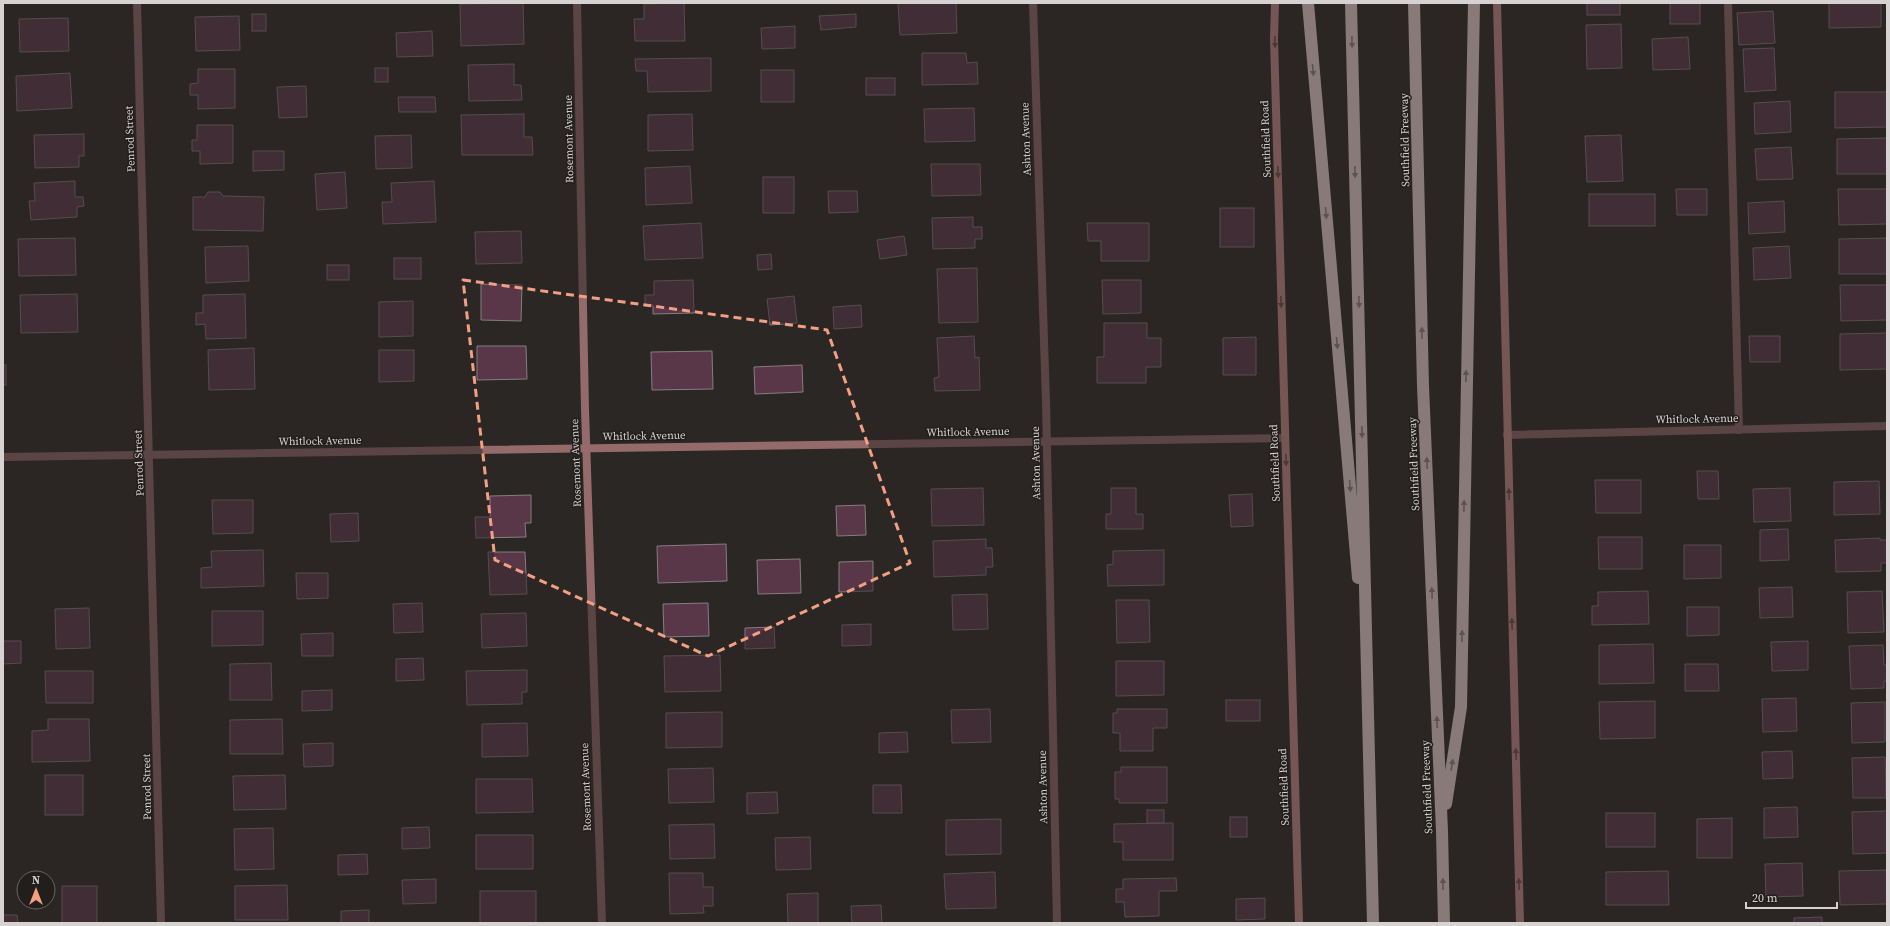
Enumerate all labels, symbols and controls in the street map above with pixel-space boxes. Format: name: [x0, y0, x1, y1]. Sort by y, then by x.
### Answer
one-way arrow: [1271, 36, 1278, 48]
one-way arrow: [1349, 36, 1355, 49]
one-way arrow: [1310, 64, 1316, 76]
street label: Southfield Freeway: [1397, 93, 1413, 187]
street label: Rosemont Avenue: [561, 94, 577, 183]
street label: Southfield Road: [1257, 99, 1275, 178]
street label: Ashton Avenue: [1017, 102, 1035, 176]
street label: Penrod Street: [121, 105, 139, 172]
one-way arrow: [1275, 166, 1281, 179]
one-way arrow: [1352, 166, 1359, 178]
one-way arrow: [1322, 207, 1329, 219]
one-way arrow: [1278, 296, 1285, 308]
one-way arrow: [1355, 296, 1362, 308]
one-way arrow: [1419, 326, 1425, 339]
one-way arrow: [1334, 337, 1341, 349]
one-way arrow: [1463, 370, 1470, 382]
street label: Whitlock Avenue: [1655, 411, 1739, 427]
street label: Southfield Freeway: [1405, 417, 1423, 511]
street label: Rosemont Avenue: [567, 418, 585, 507]
street label: Southfield Road: [1266, 423, 1284, 502]
street label: Whitlock Avenue: [926, 424, 1010, 440]
street label: Ashton Avenue: [1028, 426, 1044, 500]
one-way arrow: [1359, 426, 1365, 439]
street label: Whitlock Avenue: [602, 428, 686, 444]
street label: Penrod Street: [130, 429, 148, 496]
street label: Whitlock Avenue: [278, 433, 362, 449]
one-way arrow: [1283, 454, 1289, 467]
one-way arrow: [1423, 457, 1430, 469]
one-way arrow: [1347, 480, 1353, 492]
one-way arrow: [1506, 487, 1512, 500]
one-way arrow: [1461, 499, 1467, 512]
one-way arrow: [1429, 586, 1435, 599]
one-way arrow: [1509, 618, 1516, 630]
one-way arrow: [1459, 629, 1465, 642]
one-way arrow: [1434, 716, 1441, 728]
street label: Southfield Freeway: [1418, 740, 1436, 834]
street label: Rosemont Avenue: [577, 742, 595, 831]
street label: Southfield Road: [1275, 747, 1293, 826]
one-way arrow: [1513, 747, 1519, 760]
street label: Ashton Avenue: [1035, 750, 1051, 824]
street label: Penrod Street: [139, 753, 155, 820]
one-way arrow: [1449, 759, 1455, 771]
north arrow: [16, 870, 56, 910]
text: N: [32, 873, 40, 888]
one-way arrow: [1440, 877, 1446, 890]
one-way arrow: [1516, 878, 1523, 890]
scale bar: [1746, 884, 1837, 910]
text: 20 m: [1752, 890, 1778, 906]

